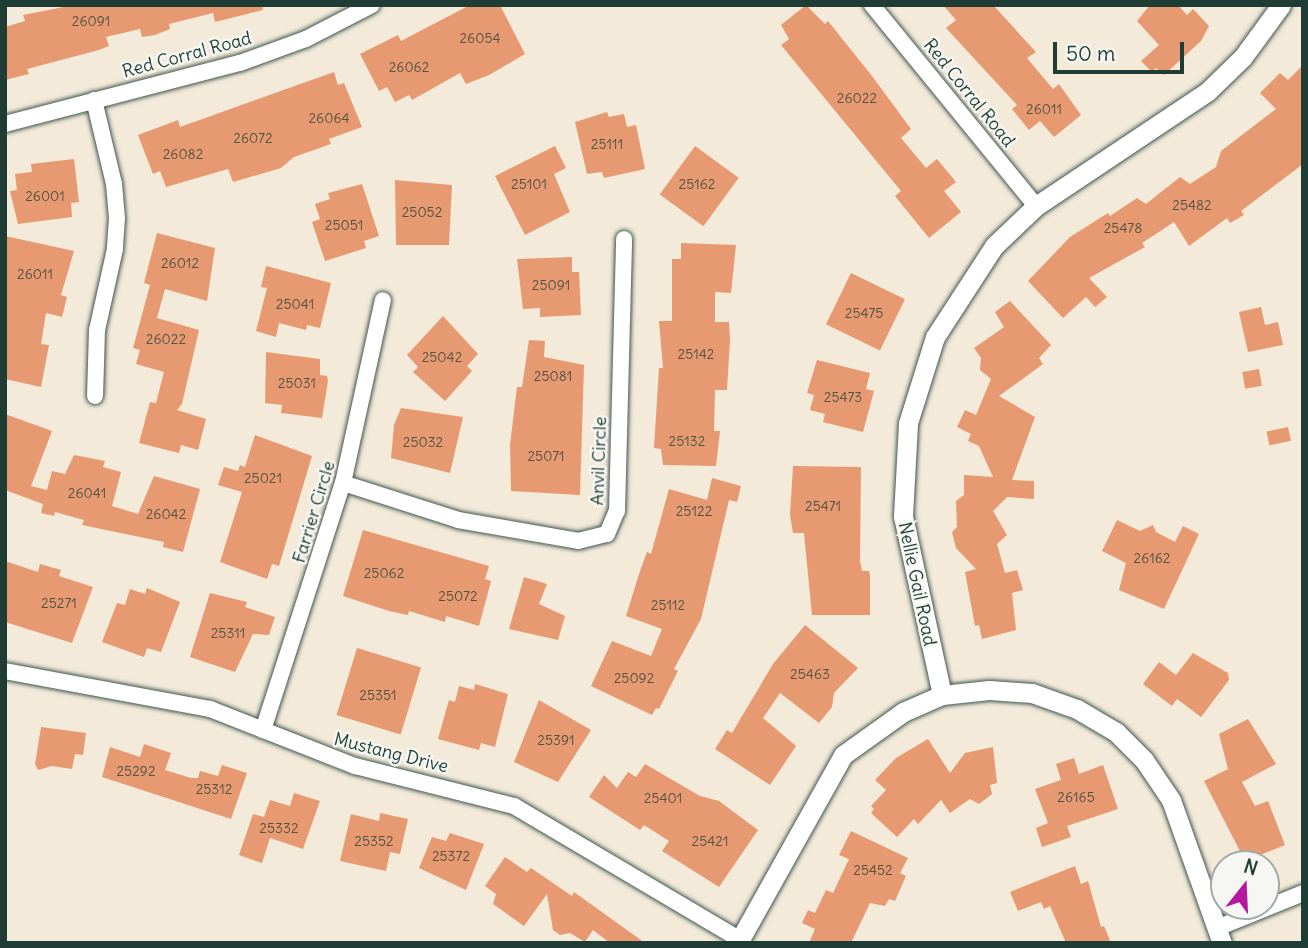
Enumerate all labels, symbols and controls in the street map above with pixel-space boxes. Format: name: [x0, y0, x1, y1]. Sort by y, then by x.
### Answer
house number: 26091: [72, 13, 110, 29]
street label: Red Corral Road: [120, 27, 254, 83]
scale bar: [1056, 28, 1187, 72]
house number: 26054: [459, 30, 501, 46]
street label: Red Corral Road: [919, 35, 1019, 151]
text: 50 m: [1066, 40, 1115, 67]
house number: 26062: [389, 59, 429, 75]
house number: 26022: [837, 90, 877, 106]
house number: 26011: [1026, 101, 1062, 117]
house number: 26064: [308, 110, 350, 126]
house number: 26072: [233, 130, 273, 146]
house number: 25111: [591, 136, 623, 152]
house number: 26082: [163, 146, 203, 162]
house number: 25101: [511, 176, 547, 192]
house number: 25162: [678, 176, 716, 192]
house number: 26001: [25, 188, 65, 204]
house number: 25482: [1172, 197, 1212, 213]
house number: 25052: [402, 204, 442, 220]
house number: 25051: [325, 217, 363, 233]
house number: 25478: [1104, 220, 1142, 236]
house number: 26012: [161, 255, 199, 271]
house number: 26011: [17, 266, 53, 282]
house number: 25091: [532, 277, 570, 293]
house number: 25041: [276, 296, 314, 312]
house number: 25475: [845, 305, 883, 321]
house number: 26022: [146, 331, 186, 347]
house number: 25142: [677, 346, 715, 362]
house number: 25042: [422, 349, 462, 365]
house number: 25081: [534, 368, 572, 384]
house number: 25031: [278, 375, 316, 391]
house number: 25473: [824, 389, 862, 405]
street label: Anvil Circle: [587, 416, 611, 506]
house number: 25132: [669, 433, 705, 449]
house number: 25032: [403, 434, 443, 450]
house number: 25071: [527, 448, 565, 464]
street label: Farrier Circle: [288, 458, 340, 566]
house number: 25021: [244, 470, 282, 486]
house number: 26041: [68, 485, 106, 501]
house number: 25471: [805, 498, 841, 514]
house number: 25122: [676, 503, 712, 519]
house number: 26042: [146, 506, 186, 522]
street label: Nellie Gail Road: [893, 520, 941, 648]
house number: 26162: [1133, 550, 1171, 566]
house number: 25062: [364, 565, 404, 581]
house number: 25072: [438, 588, 478, 604]
house number: 25271: [41, 595, 77, 611]
house number: 25112: [651, 597, 685, 613]
house number: 25311: [211, 625, 245, 641]
house number: 25463: [790, 666, 830, 682]
house number: 25092: [614, 670, 654, 686]
house number: 25351: [359, 687, 397, 703]
street label: Mustang Drive: [332, 728, 450, 778]
house number: 25391: [537, 732, 575, 748]
house number: 25292: [116, 763, 156, 779]
house number: 25312: [196, 781, 232, 797]
house number: 26165: [1057, 789, 1095, 805]
house number: 25401: [644, 790, 682, 806]
house number: 25332: [259, 820, 299, 836]
house number: 25352: [354, 833, 394, 849]
house number: 25421: [691, 833, 729, 849]
house number: 25372: [432, 848, 470, 864]
north arrow: [1210, 850, 1280, 920]
text: N: [1241, 853, 1261, 880]
house number: 25452: [853, 862, 893, 878]

